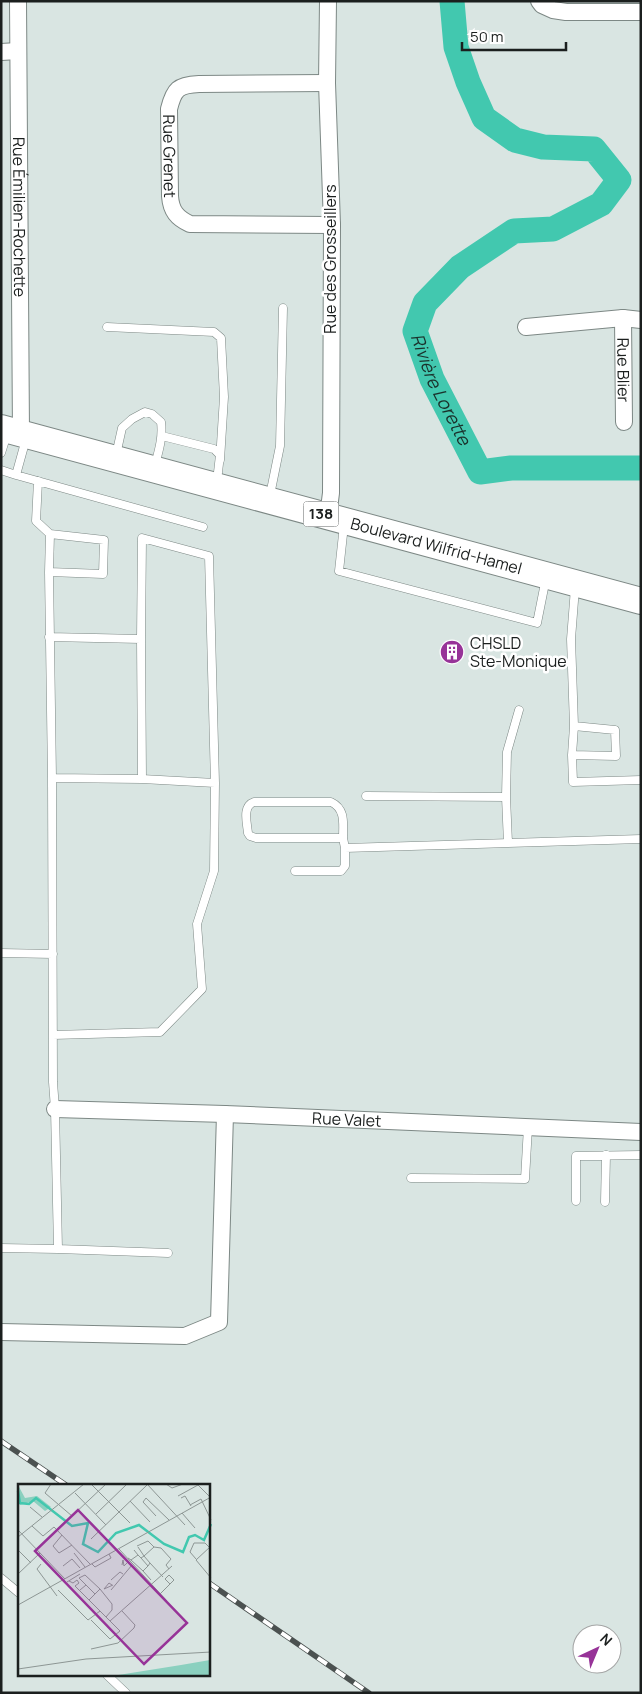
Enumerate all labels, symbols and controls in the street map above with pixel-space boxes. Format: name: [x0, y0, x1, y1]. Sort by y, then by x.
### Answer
scale bar: [462, 20, 566, 52]
text: 50 m: [470, 26, 504, 47]
street label: Rue Grenet: [158, 114, 181, 198]
street label: Rue Émilien-Rochette: [8, 137, 31, 297]
street label: Rue des Grosseillers: [319, 184, 341, 334]
water label: Rivière Lorette: [406, 330, 478, 450]
street label: Rue Blier: [612, 338, 635, 403]
road number: 138: [304, 502, 338, 526]
street label: Boulevard Wilfrid-Hamel: [348, 512, 524, 579]
place label: CHSLD Ste-Monique: [470, 632, 567, 672]
building icon: CHSLD Ste-Monique: [439, 639, 465, 665]
street label: Rue Valet: [312, 1107, 382, 1132]
inset map: [18, 1484, 210, 1676]
north arrow: [572, 1624, 622, 1674]
text: N: [596, 1629, 617, 1650]

